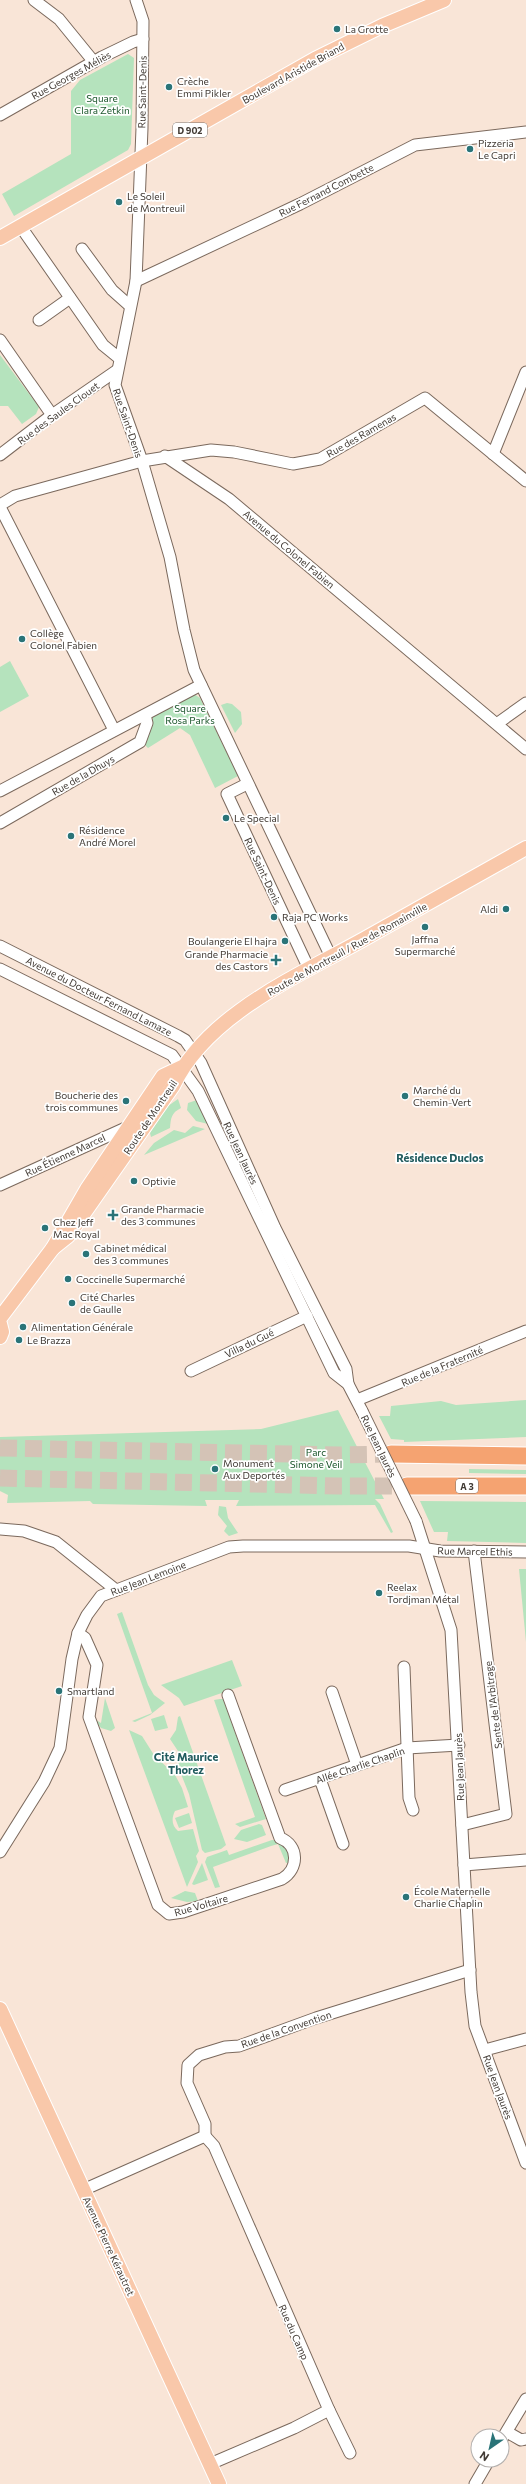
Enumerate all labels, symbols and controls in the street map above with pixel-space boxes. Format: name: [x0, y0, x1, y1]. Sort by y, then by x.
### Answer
place label: La Grotte: [345, 23, 388, 35]
marker: La Grotte: [332, 24, 342, 34]
street label: Boulevard Aristide Briand: [240, 40, 346, 106]
street label: Rue Georges Méliès: [29, 48, 113, 102]
street label: Rue Saint-Denis: [135, 55, 149, 128]
place label: Crèche Emmi Pikler: [177, 75, 231, 99]
marker: Crèche Emmi Pikler: [164, 82, 174, 92]
park label: Square Clara Zetkin: [74, 92, 130, 116]
road number: D 902: [173, 123, 207, 137]
place label: Pizzeria Le Capri: [478, 137, 515, 161]
marker: Pizzeria Le Capri: [465, 144, 475, 154]
street label: Rue Fernand Combette: [277, 161, 375, 219]
place label: Le Soleil de Montreuil: [127, 190, 185, 214]
marker: Le Soleil de Montreuil: [114, 197, 124, 207]
street label: Rue des Saules Clouet: [15, 379, 101, 447]
street label: Rue Saint-Denis: [111, 387, 146, 460]
street label: Rue des Ramenas: [324, 410, 398, 460]
street label: Avenue du Colonel Fabien: [241, 507, 337, 591]
place label: Collège Colonel Fabien: [30, 627, 97, 651]
marker: Collège Colonel Fabien: [17, 634, 27, 644]
park label: Square Rosa Parks: [165, 702, 215, 726]
street label: Rue de la Dhuys: [49, 752, 117, 798]
place label: Le Special: [234, 812, 279, 824]
marker: Le Special: [221, 813, 231, 823]
place label: Résidence André Morel: [79, 824, 136, 848]
marker: Résidence André Morel: [66, 831, 76, 841]
street label: Rue Saint-Denis: [242, 836, 284, 907]
street label: Route de Montreuil / Rue de Romainville: [265, 900, 429, 998]
place label: Aldi: [480, 903, 498, 915]
marker: Aldi: [501, 904, 511, 914]
place label: Raja PC Works: [282, 911, 349, 923]
marker: Raja PC Works: [269, 912, 279, 922]
marker: Jaffna Supermarché: [420, 922, 430, 932]
place label: Jaffna Supermarché: [395, 933, 455, 957]
place label: Boulangerie El hajra: [188, 935, 277, 947]
marker: Boulangerie El hajra: [280, 936, 290, 946]
place label: Grande Pharmacie des Castors: [185, 948, 268, 972]
street label: Avenue du Docteur Fernand Lamaze: [24, 954, 174, 1038]
marker: Grande Pharmacie des Castors: [271, 955, 281, 965]
street label: Route de Montreuil: [121, 1077, 179, 1157]
place label: Marché du Chemin-Vert: [413, 1084, 471, 1108]
place label: Boucherie des trois communes: [46, 1089, 118, 1113]
marker: Marché du Chemin-Vert: [400, 1091, 410, 1101]
marker: Boucherie des trois communes: [121, 1096, 131, 1106]
street label: Rue Jean Jaurès: [221, 1120, 261, 1187]
street label: Rue Étienne Marcel: [23, 1131, 107, 1179]
district label: Résidence Duclos: [396, 1151, 484, 1164]
place label: Optivie: [142, 1175, 176, 1187]
marker: Optivie: [129, 1176, 139, 1186]
place label: Grande Pharmacie des 3 communes: [121, 1203, 204, 1227]
marker: Grande Pharmacie des 3 communes: [108, 1210, 118, 1220]
place label: Chez Jeff Mac Royal: [53, 1216, 100, 1240]
marker: Chez Jeff Mac Royal: [40, 1223, 50, 1233]
place label: Cabinet médical des 3 communes: [94, 1242, 169, 1266]
marker: Cabinet médical des 3 communes: [81, 1249, 91, 1259]
place label: Coccinelle Supermarché: [76, 1273, 185, 1285]
marker: Coccinelle Supermarché: [63, 1274, 73, 1284]
place label: Cité Charles de Gaulle: [80, 1291, 135, 1315]
marker: Cité Charles de Gaulle: [67, 1298, 77, 1308]
place label: Alimentation Générale: [31, 1321, 133, 1333]
marker: Alimentation Générale: [18, 1322, 28, 1332]
street label: Villa du Gué: [222, 1326, 276, 1360]
place label: Le Brazza: [27, 1334, 71, 1346]
marker: Le Brazza: [14, 1335, 24, 1345]
street label: Rue de la Fraternité: [399, 1343, 485, 1389]
street label: Rue Jean Jaurès: [359, 1413, 399, 1480]
park label: Parc Simone Veil: [290, 1446, 342, 1470]
place label: Monument Aux Deportés: [223, 1457, 285, 1481]
marker: Monument Aux Deportés: [210, 1464, 220, 1474]
road number: A 3: [456, 1479, 478, 1493]
street label: Rue Marcel Ethis: [437, 1544, 513, 1558]
street label: Rue Jean Lemoine: [109, 1558, 187, 1598]
place label: Reelax Tordjman Métal: [387, 1581, 459, 1605]
marker: Reelax Tordjman Métal: [374, 1588, 384, 1598]
street label: Sente de l'Arbitrage: [482, 1660, 504, 1750]
place label: Smartland: [67, 1685, 114, 1697]
marker: Smartland: [54, 1686, 64, 1696]
street label: Rue Jean Jaurès: [452, 1732, 466, 1801]
street label: Allée Charlie Chaplin: [314, 1744, 406, 1786]
district label: Cité Maurice Thorez: [154, 1750, 218, 1776]
place label: École Maternelle Charlie Chaplin: [414, 1885, 490, 1909]
street label: Rue Voltaire: [173, 1892, 229, 1918]
marker: École Maternelle Charlie Chaplin: [401, 1892, 411, 1902]
street label: Rue de la Convention: [239, 2008, 333, 2050]
street label: Rue Jean Jaurès: [481, 2053, 515, 2121]
street label: Avenue Pierre Kérautret: [81, 2195, 137, 2297]
street label: Rue du Camp: [276, 2302, 312, 2362]
north arrow: [470, 2428, 510, 2468]
text: N: [477, 2449, 491, 2464]

